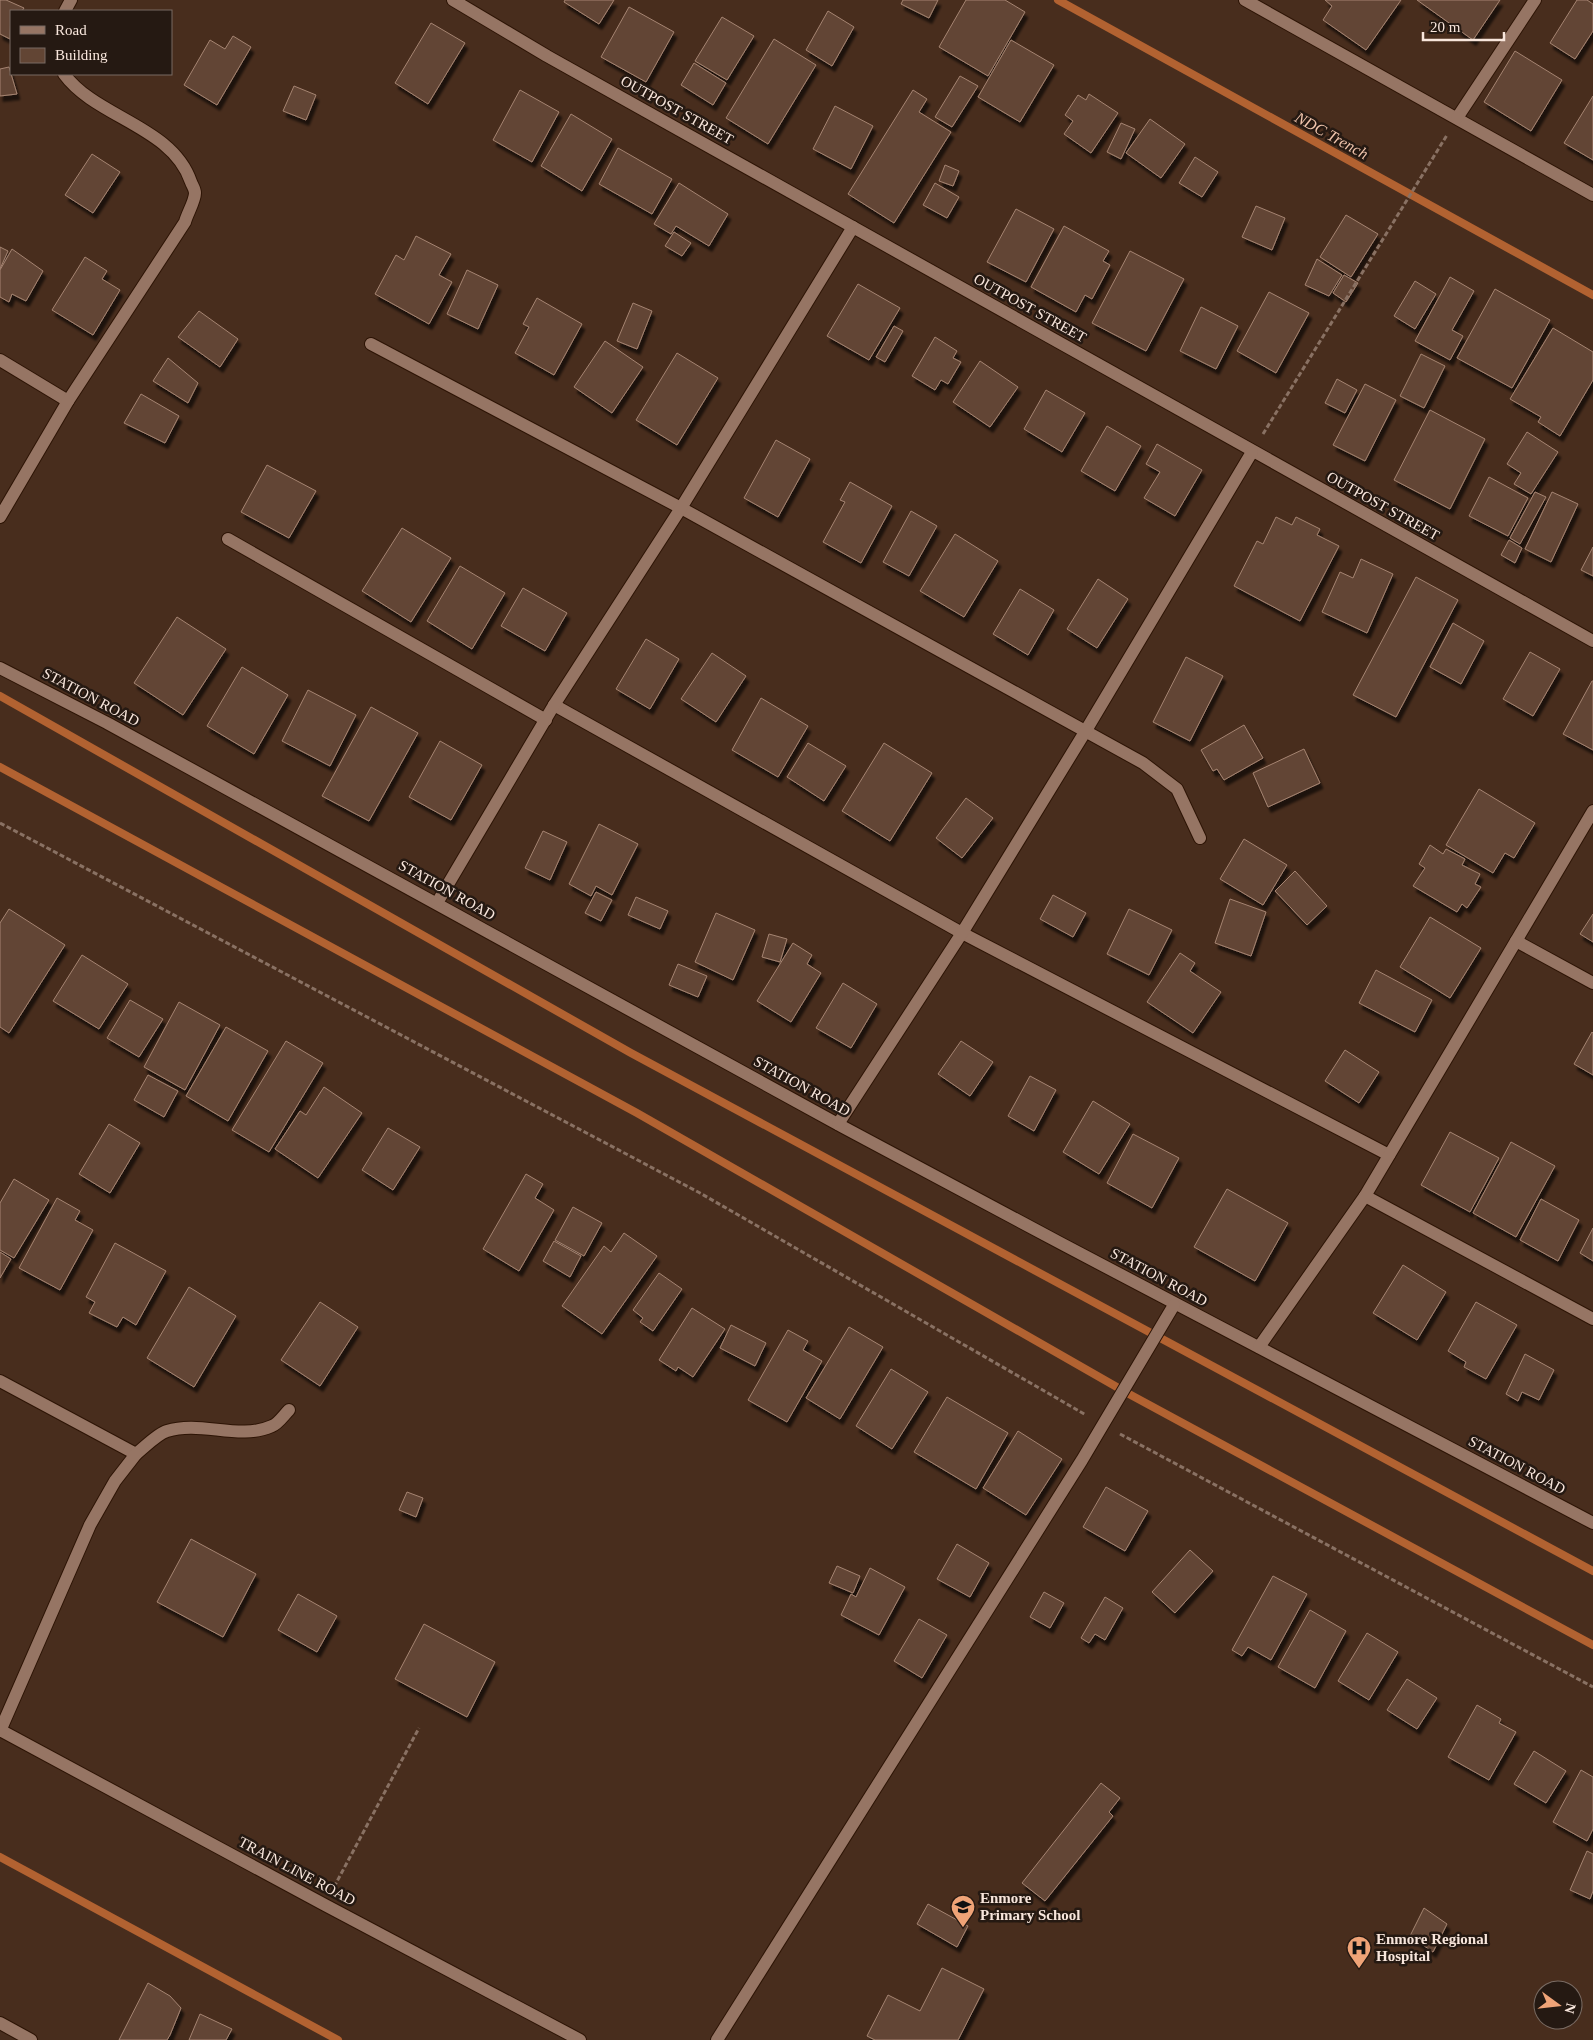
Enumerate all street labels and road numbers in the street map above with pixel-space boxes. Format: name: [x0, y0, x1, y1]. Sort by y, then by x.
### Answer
street label: OUTPOST STREET: [618, 72, 736, 148]
street label: OUTPOST STREET: [971, 270, 1089, 346]
street label: OUTPOST STREET: [1324, 468, 1442, 544]
street label: STATION ROAD: [40, 665, 142, 729]
street label: STATION ROAD: [396, 857, 498, 923]
street label: STATION ROAD: [751, 1053, 853, 1119]
street label: STATION ROAD: [1108, 1245, 1210, 1309]
street label: STATION ROAD: [1466, 1433, 1568, 1497]
street label: TRAIN LINE ROAD: [236, 1833, 358, 1909]

